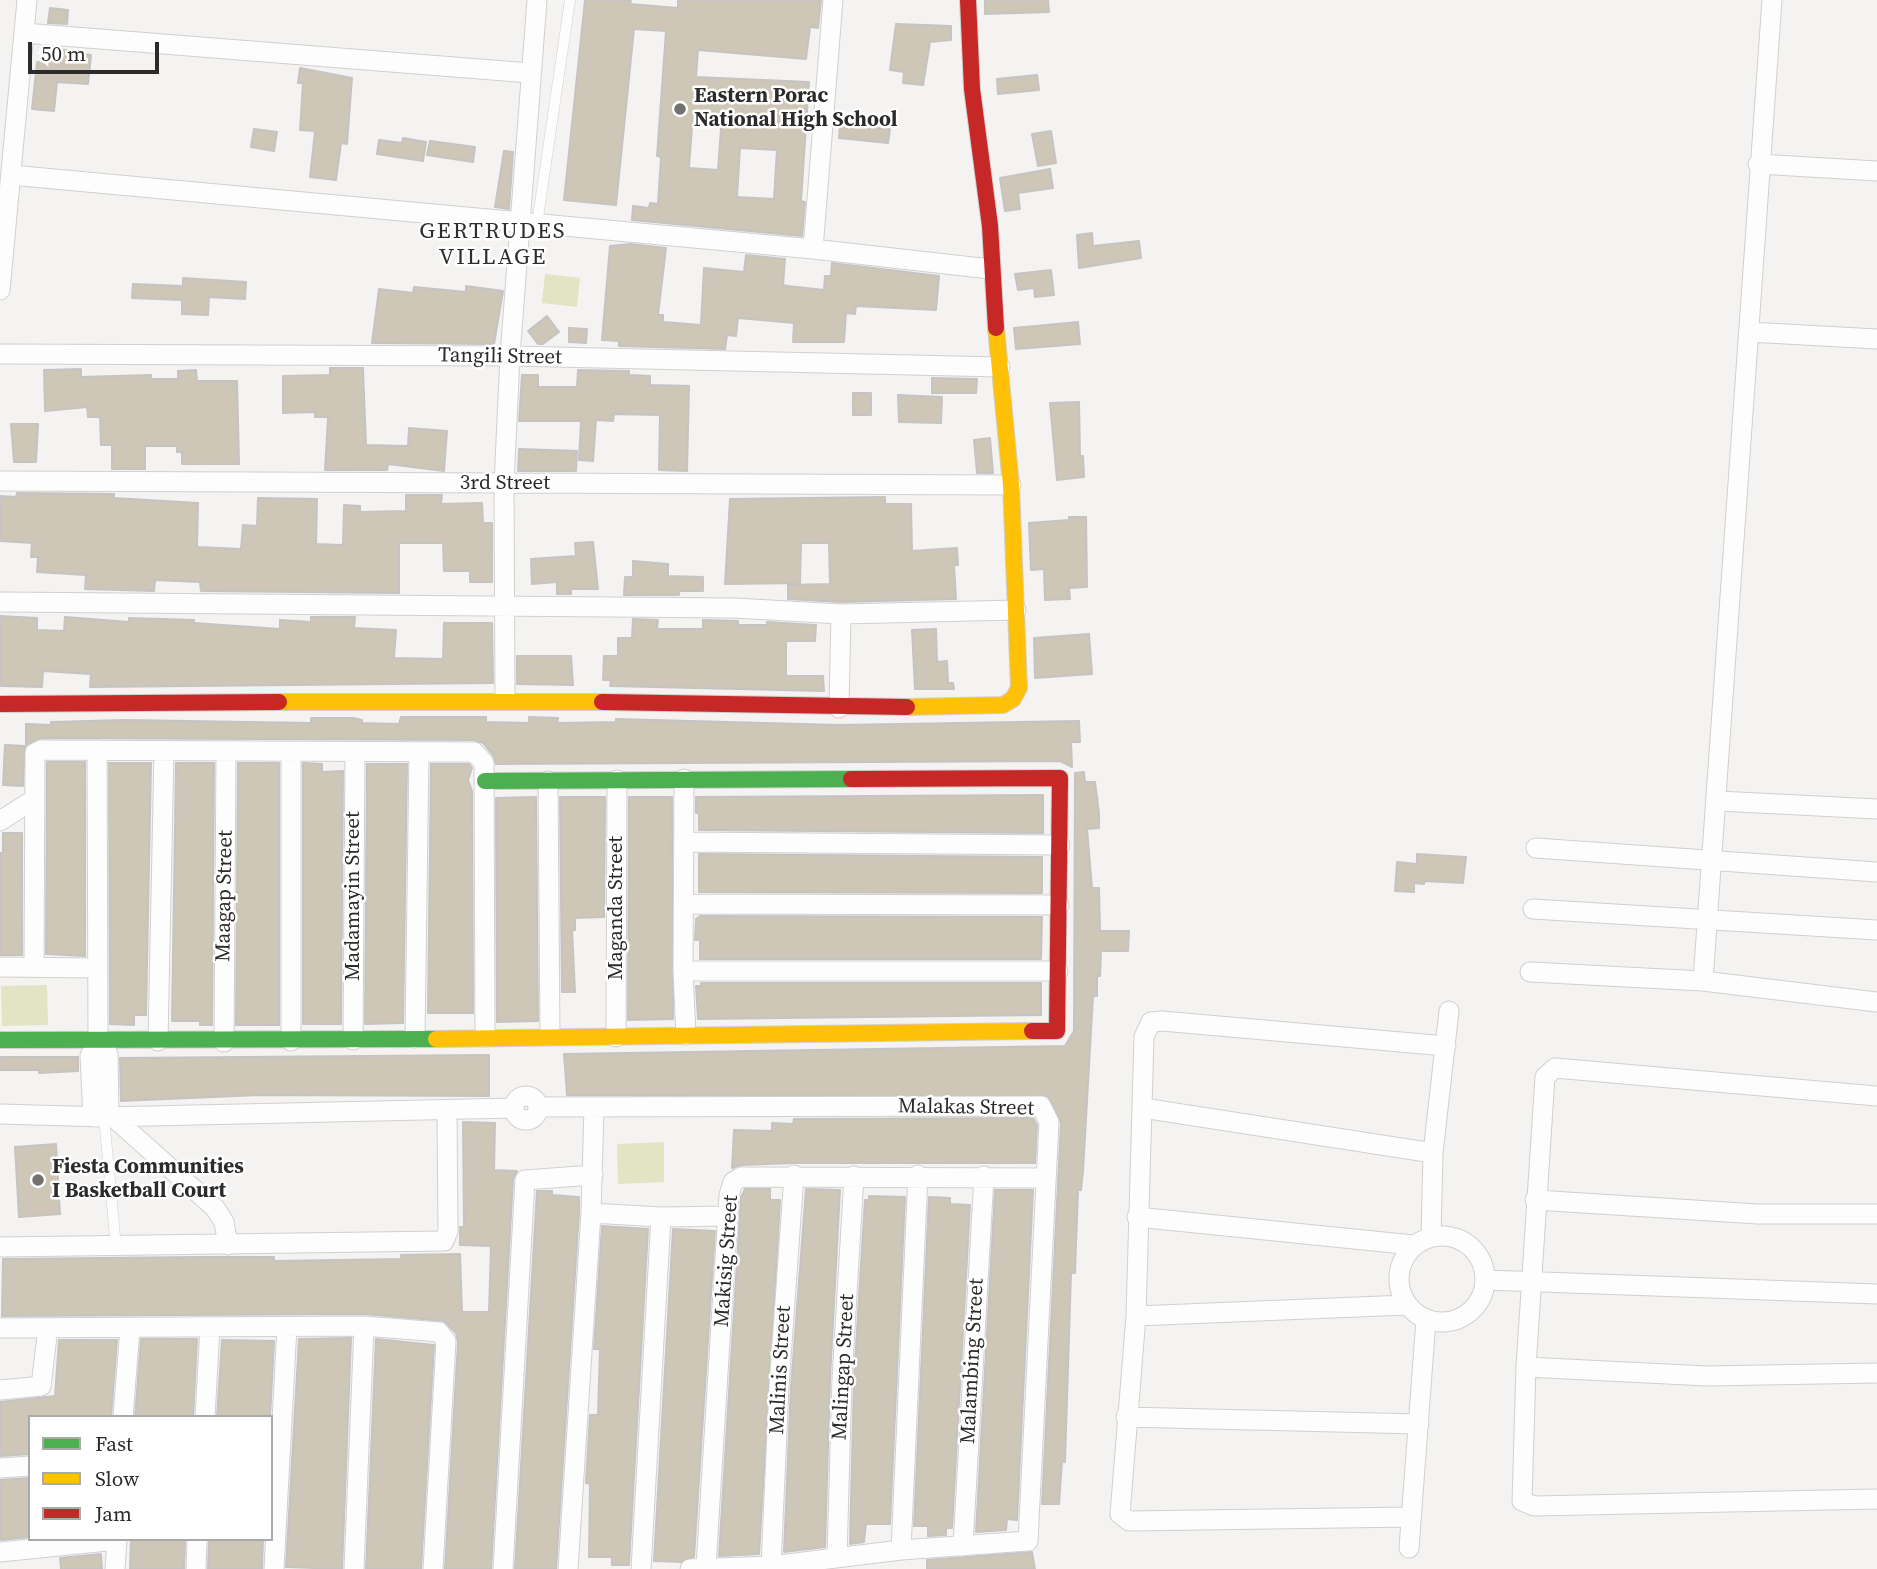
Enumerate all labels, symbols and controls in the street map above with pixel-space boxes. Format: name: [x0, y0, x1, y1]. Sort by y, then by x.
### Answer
scale bar: [32, 28, 163, 72]
text: 50 m: [41, 39, 86, 68]
place label: Eastern Porac National High School: [694, 84, 898, 134]
marker: Eastern Porac National High School: [672, 101, 688, 117]
district label: GERTRUDES VILLAGE: [420, 218, 566, 272]
street label: Tangili Street: [438, 343, 562, 371]
street label: 3rd Street: [460, 471, 550, 497]
street label: Madamayin Street: [341, 811, 367, 981]
street label: Maagap Street: [211, 830, 239, 962]
street label: Maganda Street: [604, 836, 630, 980]
street label: Malakas Street: [898, 1094, 1034, 1122]
place label: Fiesta Communities I Basketball Court: [52, 1155, 244, 1205]
marker: Fiesta Communities I Basketball Court: [30, 1172, 46, 1188]
street label: Makisig Street: [710, 1194, 744, 1328]
street label: Malambing Street: [956, 1277, 990, 1445]
street label: Malingap Street: [828, 1293, 860, 1441]
street label: Malinis Street: [765, 1305, 797, 1435]
legend: [28, 1415, 273, 1541]
text: Fast: [95, 1429, 133, 1458]
text: Slow: [95, 1464, 139, 1493]
text: Jam: [95, 1499, 132, 1528]

